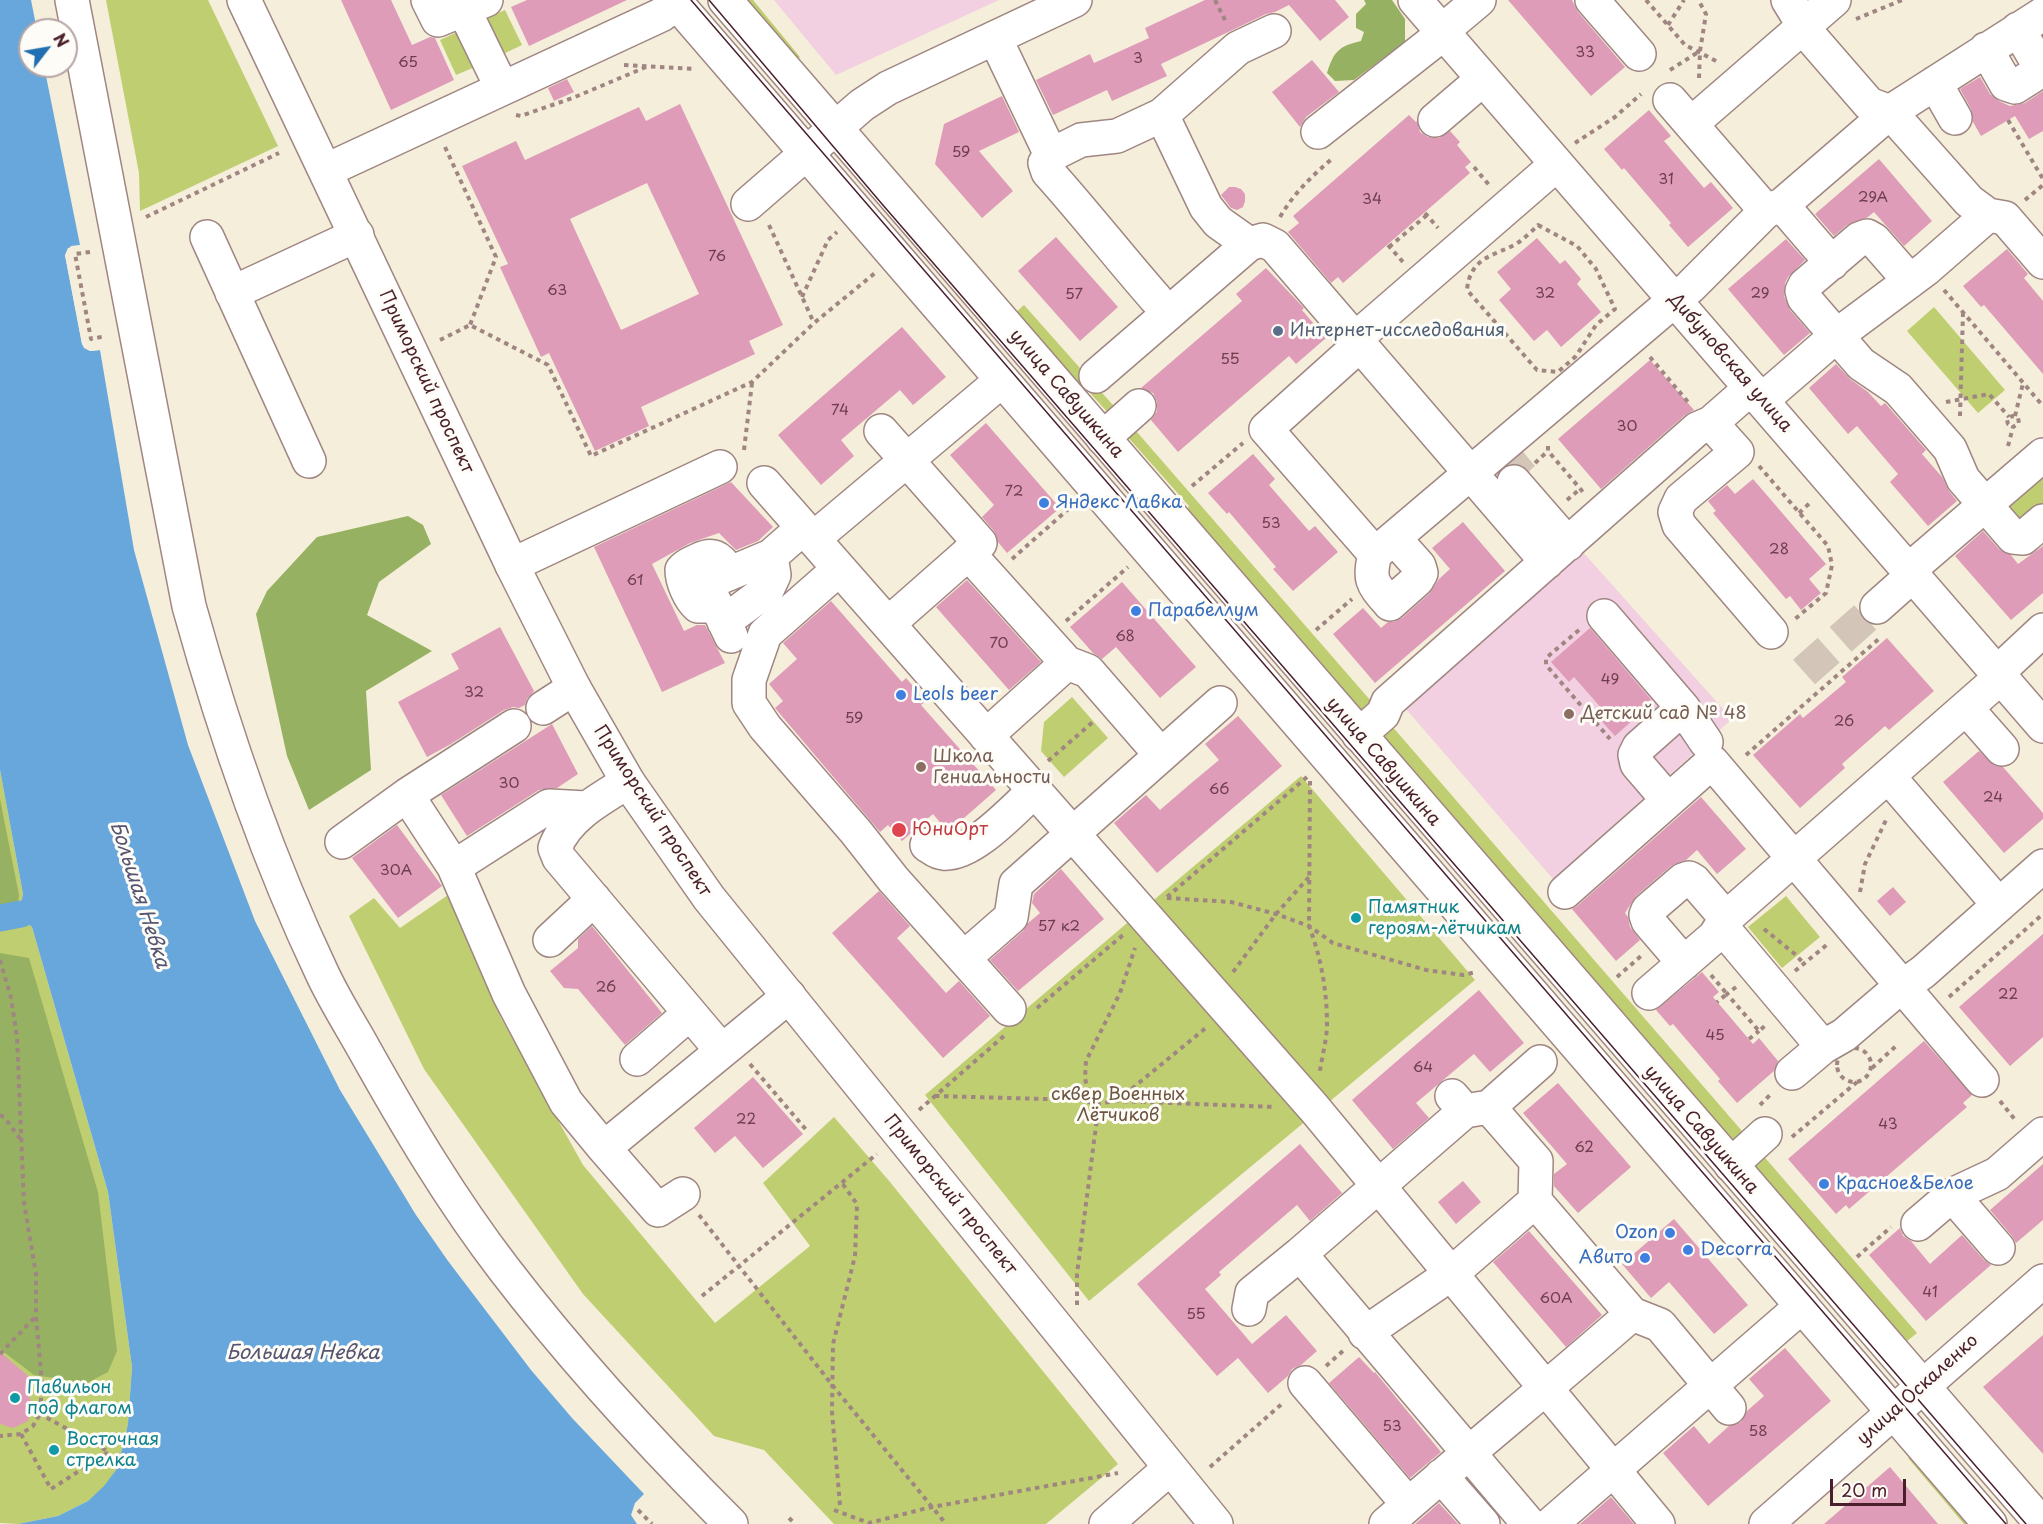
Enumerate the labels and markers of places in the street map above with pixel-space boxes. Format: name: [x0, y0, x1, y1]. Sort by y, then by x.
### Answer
place label: Интернет-исследования: [1290, 320, 1505, 342]
marker: Интернет-исследования: [1271, 324, 1285, 338]
place label: Яндекс Лавка: [1056, 492, 1182, 514]
marker: Яндекс Лавка: [1037, 496, 1051, 510]
place label: Парабеллум: [1148, 600, 1259, 622]
marker: Парабеллум: [1129, 604, 1143, 618]
place label: Leols beer: [913, 684, 998, 706]
marker: Leols beer: [894, 688, 908, 702]
place label: Детский сад № 48: [1581, 703, 1747, 725]
marker: Детский сад № 48: [1562, 707, 1576, 721]
place label: Школа Гениальности: [933, 746, 1051, 789]
marker: Школа Гениальности: [914, 760, 928, 774]
place label: ЮниОрт: [912, 819, 988, 841]
marker: ЮниОрт: [890, 821, 908, 839]
place label: Памятник героям-лётчикам: [1368, 897, 1522, 940]
marker: Памятник героям-лётчикам: [1349, 911, 1363, 925]
place label: Красное&Белое: [1836, 1173, 1974, 1195]
marker: Красное&Белое: [1817, 1177, 1831, 1191]
place label: Ozon: [1615, 1222, 1658, 1244]
marker: Ozon: [1663, 1226, 1677, 1240]
place label: Decorra: [1700, 1239, 1772, 1261]
marker: Decorra: [1681, 1243, 1695, 1257]
place label: Авито: [1579, 1247, 1633, 1269]
marker: Авито: [1638, 1251, 1652, 1265]
place label: Павильон под флагом: [27, 1377, 132, 1420]
marker: Павильон под флагом: [8, 1391, 22, 1405]
place label: Восточная стрелка: [66, 1429, 159, 1472]
marker: Восточная стрелка: [47, 1443, 61, 1457]

